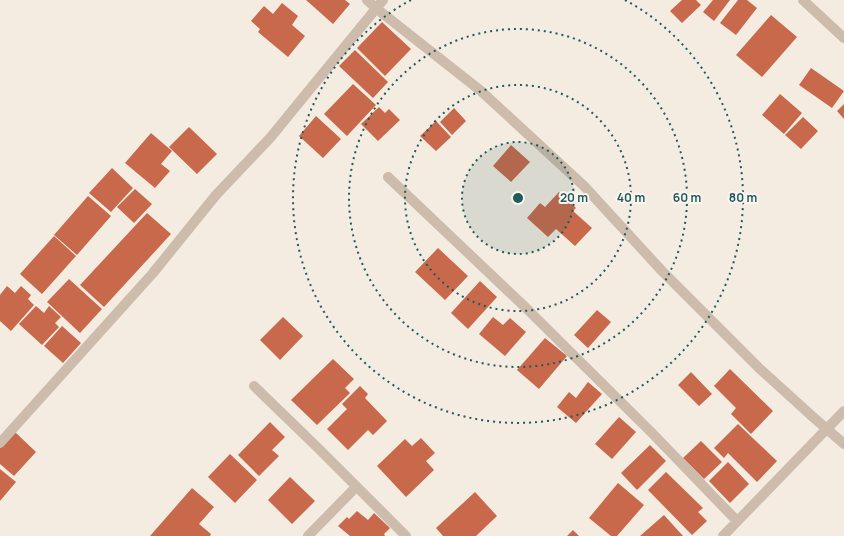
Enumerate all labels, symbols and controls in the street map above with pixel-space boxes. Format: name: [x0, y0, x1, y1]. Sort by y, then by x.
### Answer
text: 20 m: [560, 189, 588, 206]
text: 40 m: [617, 189, 645, 206]
text: 60 m: [673, 189, 701, 206]
text: 80 m: [729, 189, 757, 206]
centre of rings: [511, 191, 525, 205]

